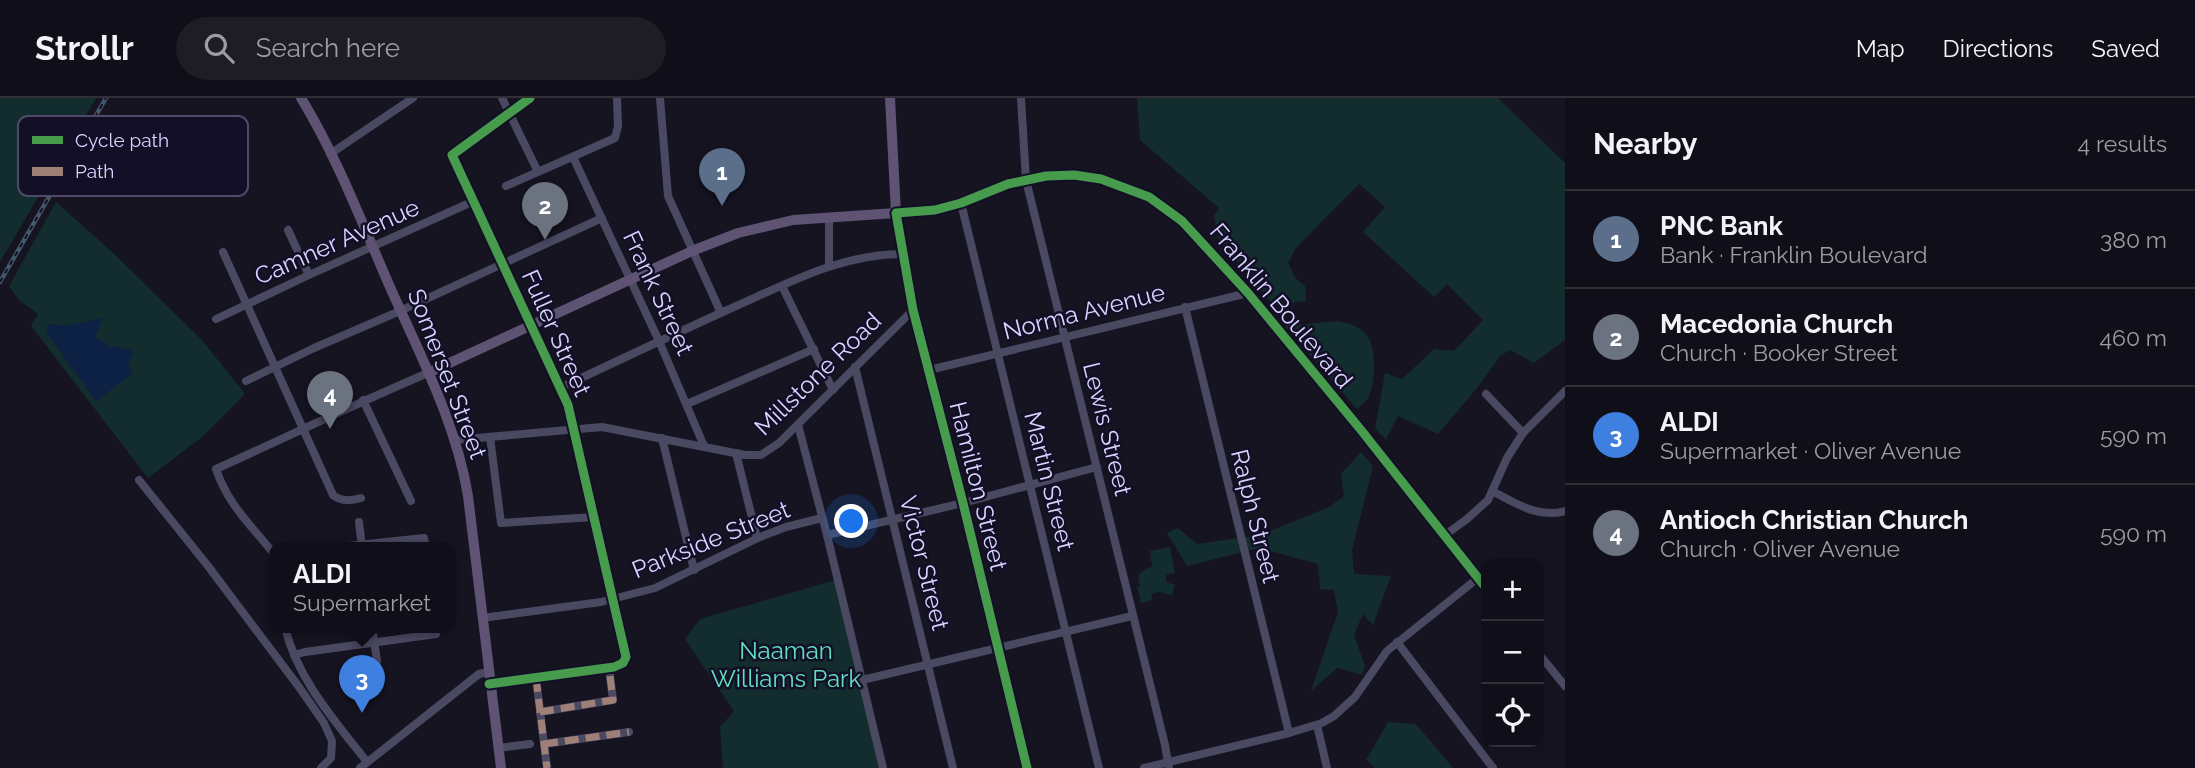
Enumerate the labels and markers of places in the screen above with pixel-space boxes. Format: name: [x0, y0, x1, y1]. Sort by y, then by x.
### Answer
pin: 1: [699, 148, 745, 206]
pin: 2: [522, 182, 568, 240]
pin: 4: [307, 371, 353, 429]
pin: 3: [339, 655, 385, 713]

